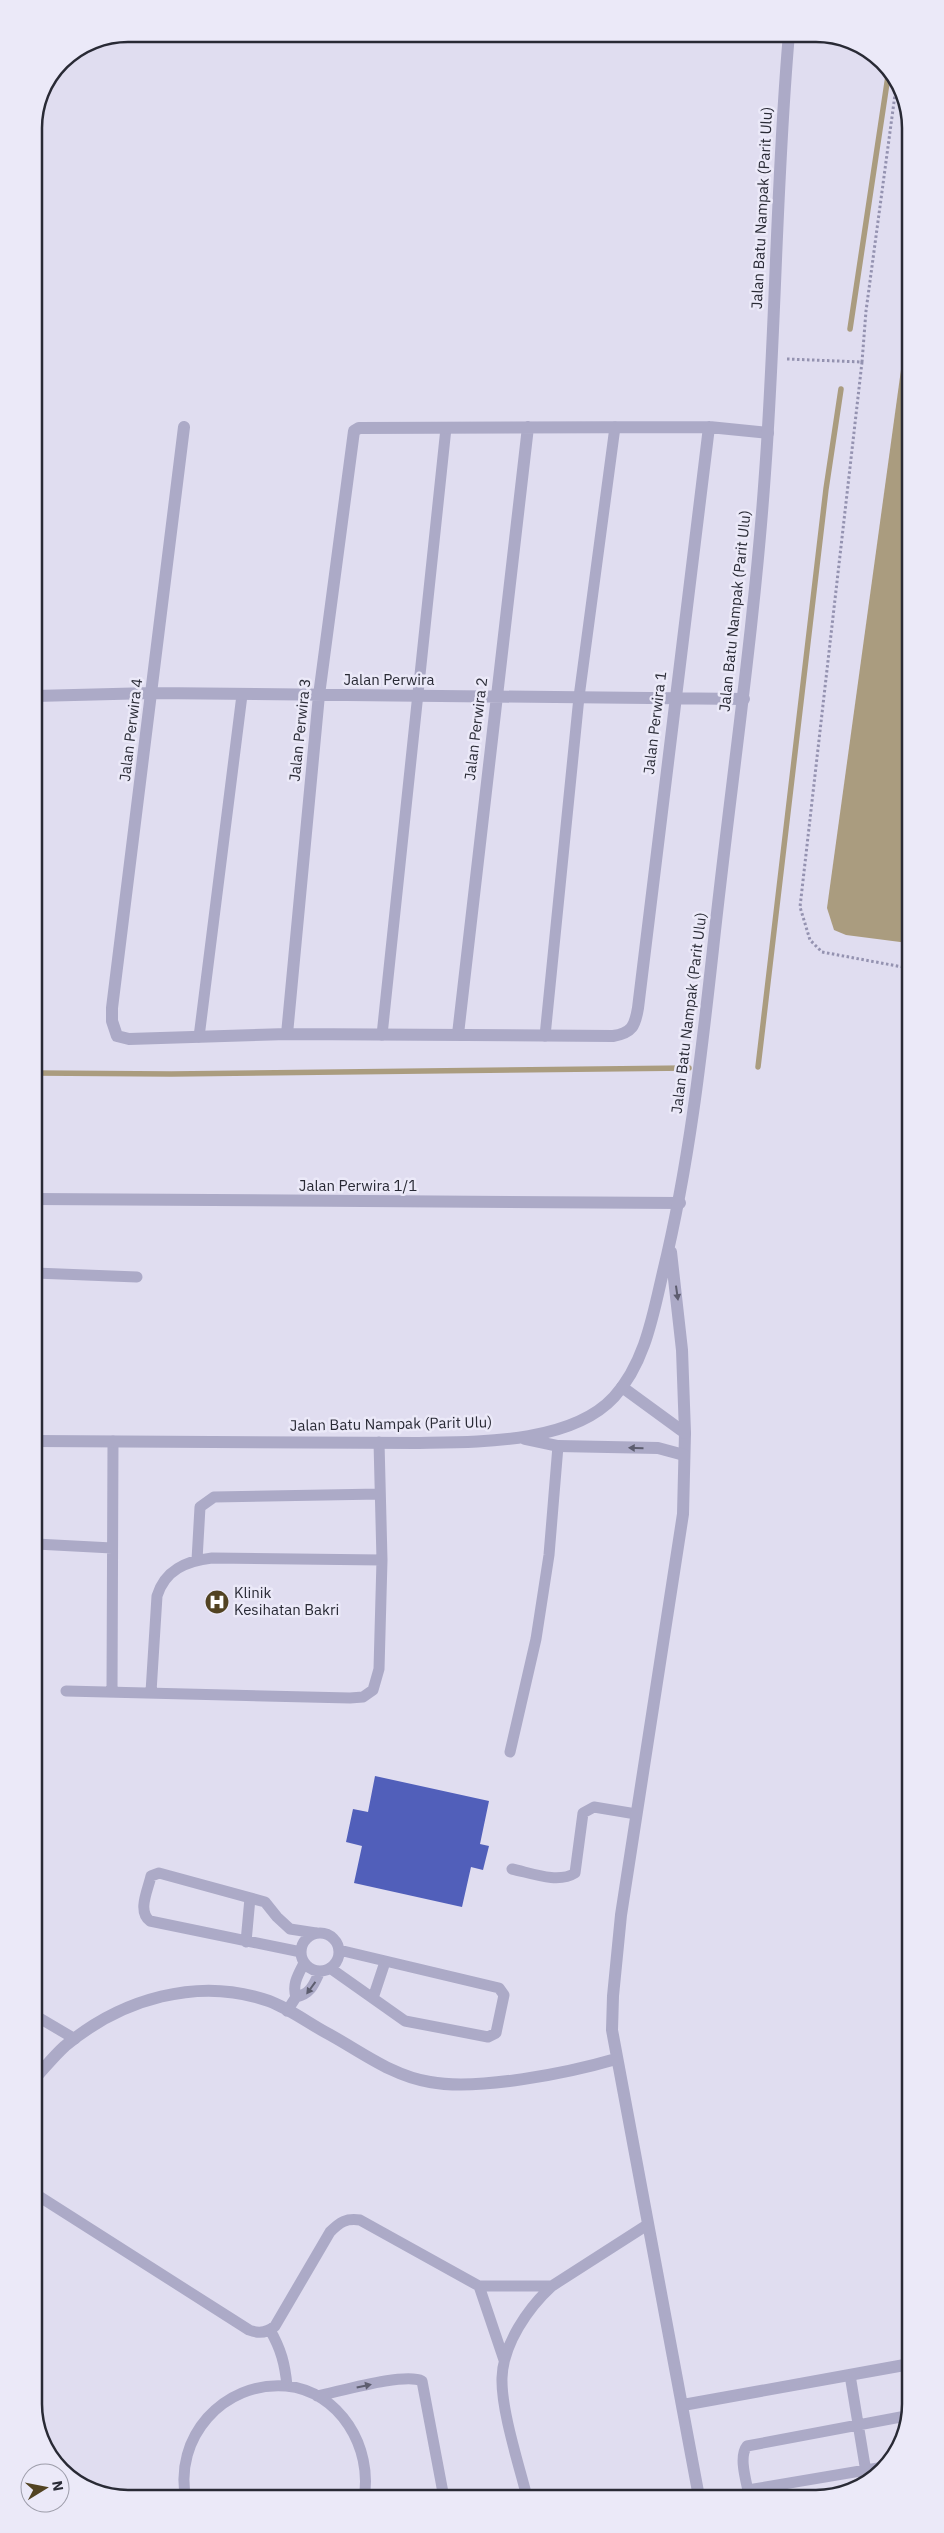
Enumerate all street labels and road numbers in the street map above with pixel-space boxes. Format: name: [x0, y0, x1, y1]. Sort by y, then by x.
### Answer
street label: Jalan Batu Nampak (Parit Ulu): [747, 106, 776, 310]
street label: Jalan Batu Nampak (Parit Ulu): [714, 509, 755, 713]
street label: Jalan Perwira: [343, 670, 435, 689]
street label: Jalan Perwira 1: [639, 670, 670, 776]
street label: Jalan Perwira 2: [460, 676, 491, 782]
street label: Jalan Perwira 4: [115, 677, 146, 783]
street label: Jalan Perwira 3: [285, 677, 314, 783]
street label: Jalan Batu Nampak (Parit Ulu): [667, 911, 710, 1115]
street label: Jalan Perwira 1/1: [299, 1176, 417, 1195]
street label: Jalan Batu Nampak (Parit Ulu): [290, 1412, 492, 1435]

